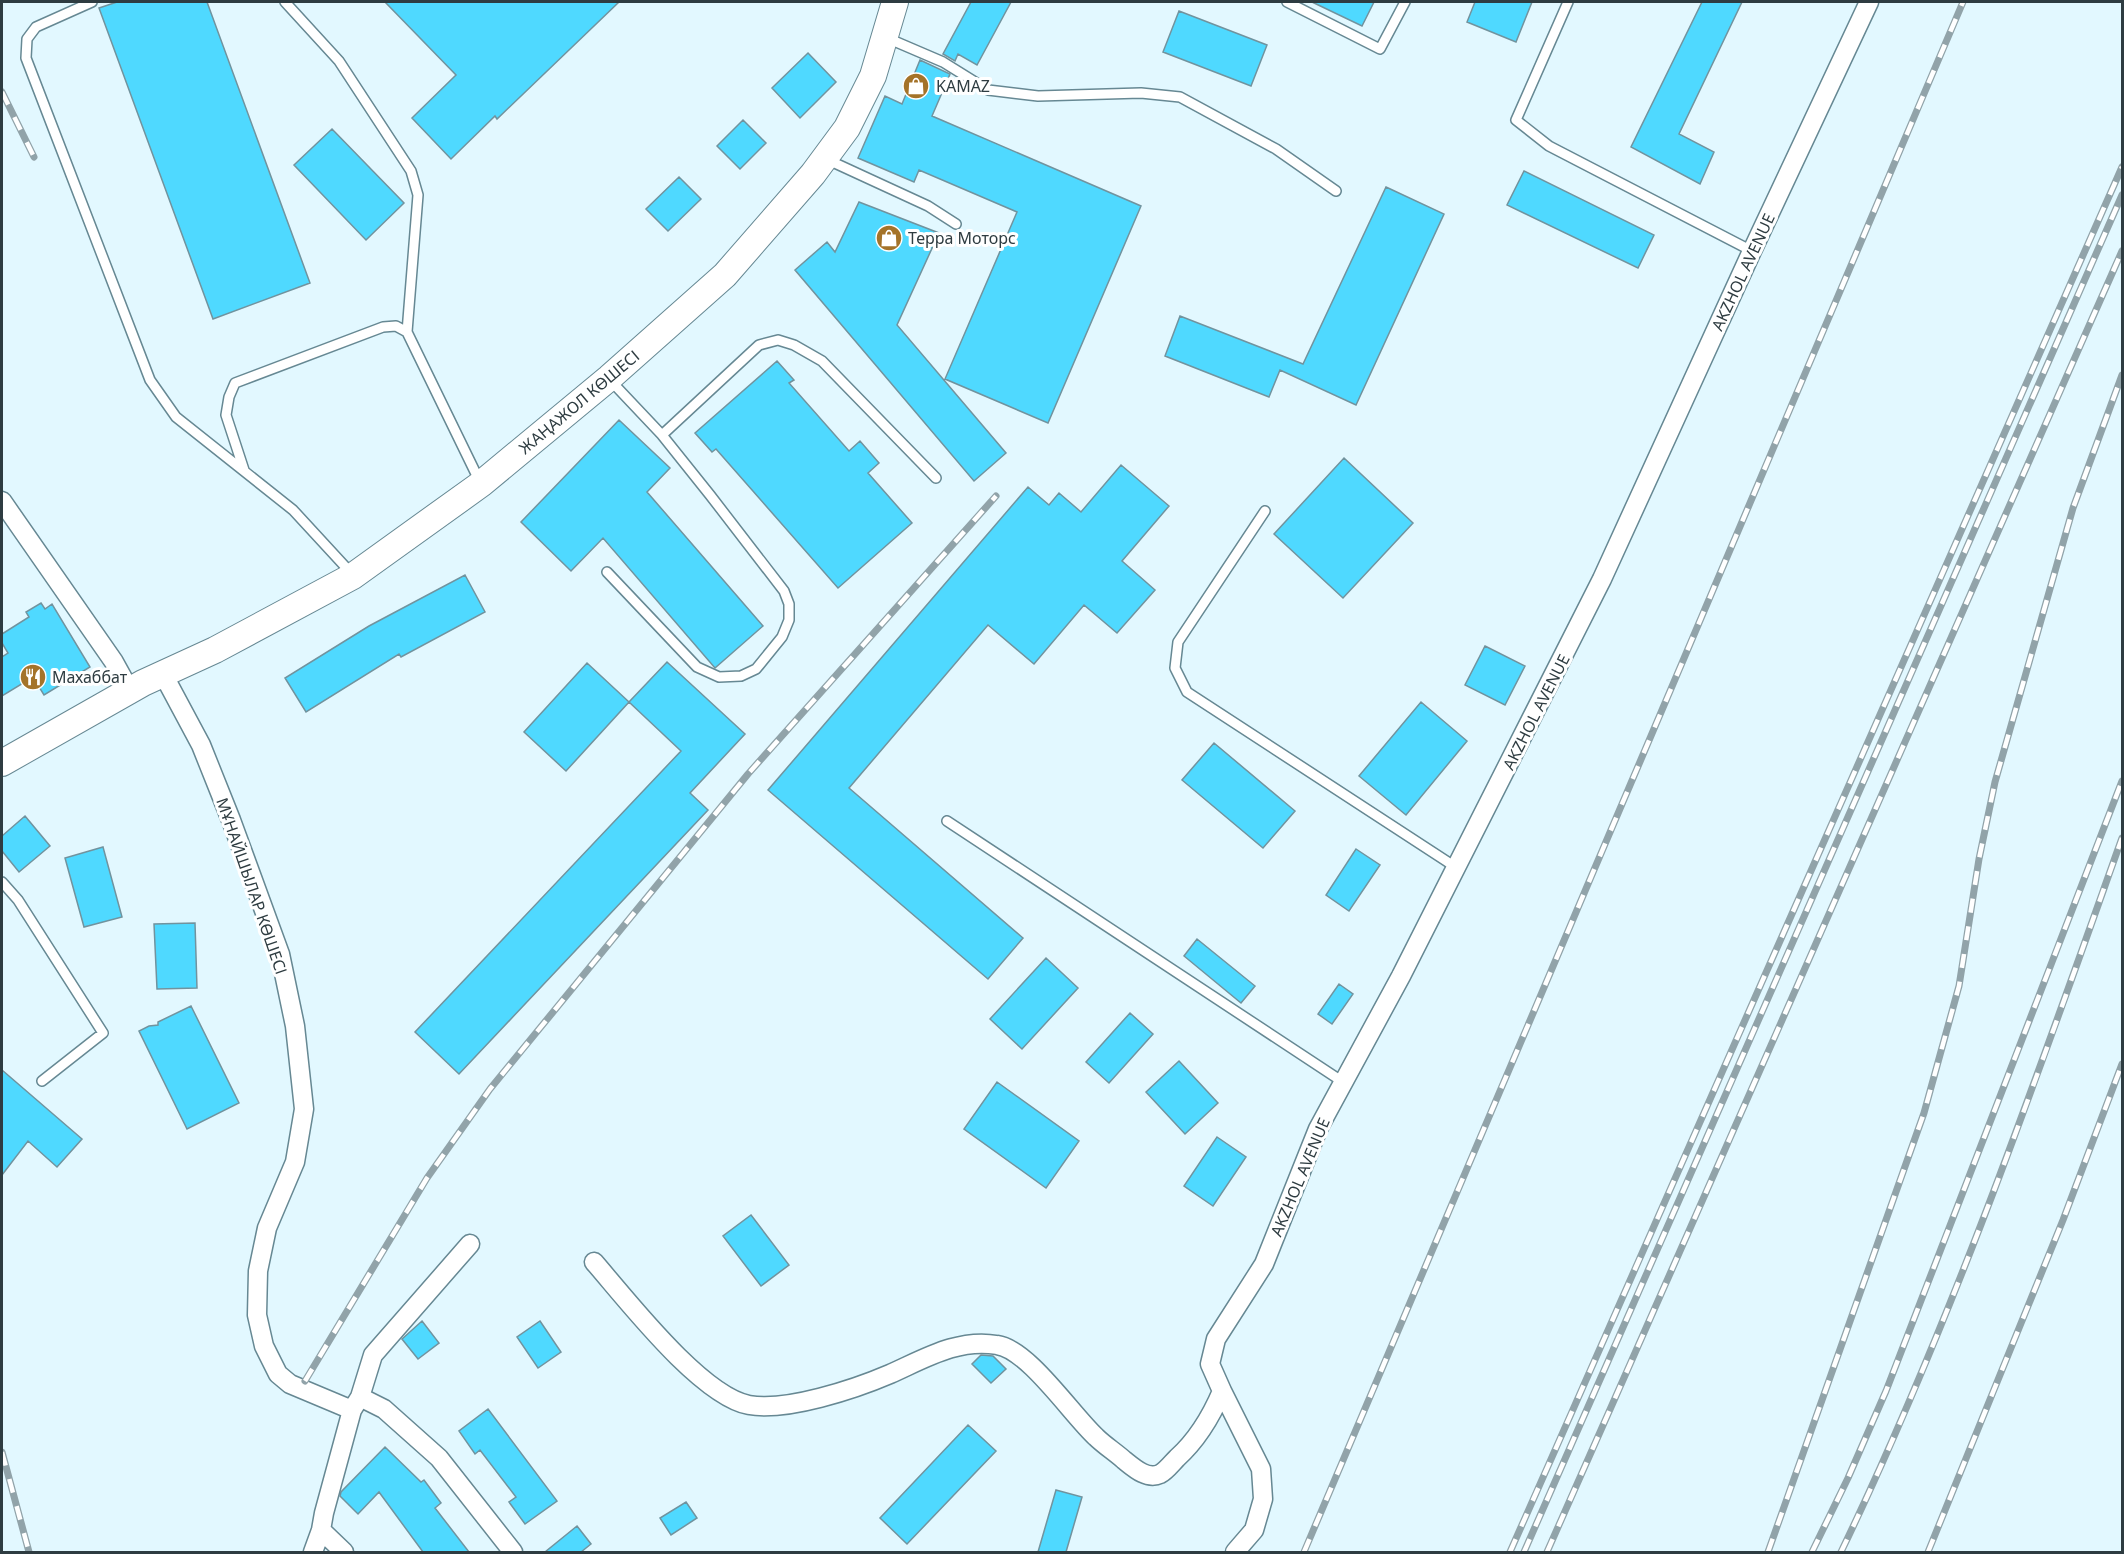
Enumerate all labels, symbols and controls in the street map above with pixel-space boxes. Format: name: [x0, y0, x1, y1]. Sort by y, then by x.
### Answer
shop icon: KAMAZ: [901, 71, 931, 101]
place label: KAMAZ: [936, 75, 990, 97]
street label: AKZHOL AVENUE: [1706, 210, 1780, 334]
shop icon: Терра Моторс: [874, 223, 904, 253]
place label: Терра Моторс: [908, 227, 1016, 249]
street label: ЖАҢАЖОЛ КӨШЕСІ: [514, 345, 644, 459]
street label: AKZHOL AVENUE: [1497, 650, 1575, 774]
restaurant icon: Махаббат: [18, 662, 48, 692]
place label: Махаббат: [52, 666, 128, 688]
street label: МҰНАЙШЫЛАР КӨШЕСІ: [211, 795, 293, 977]
street label: AKZHOL AVENUE: [1265, 1114, 1335, 1240]

